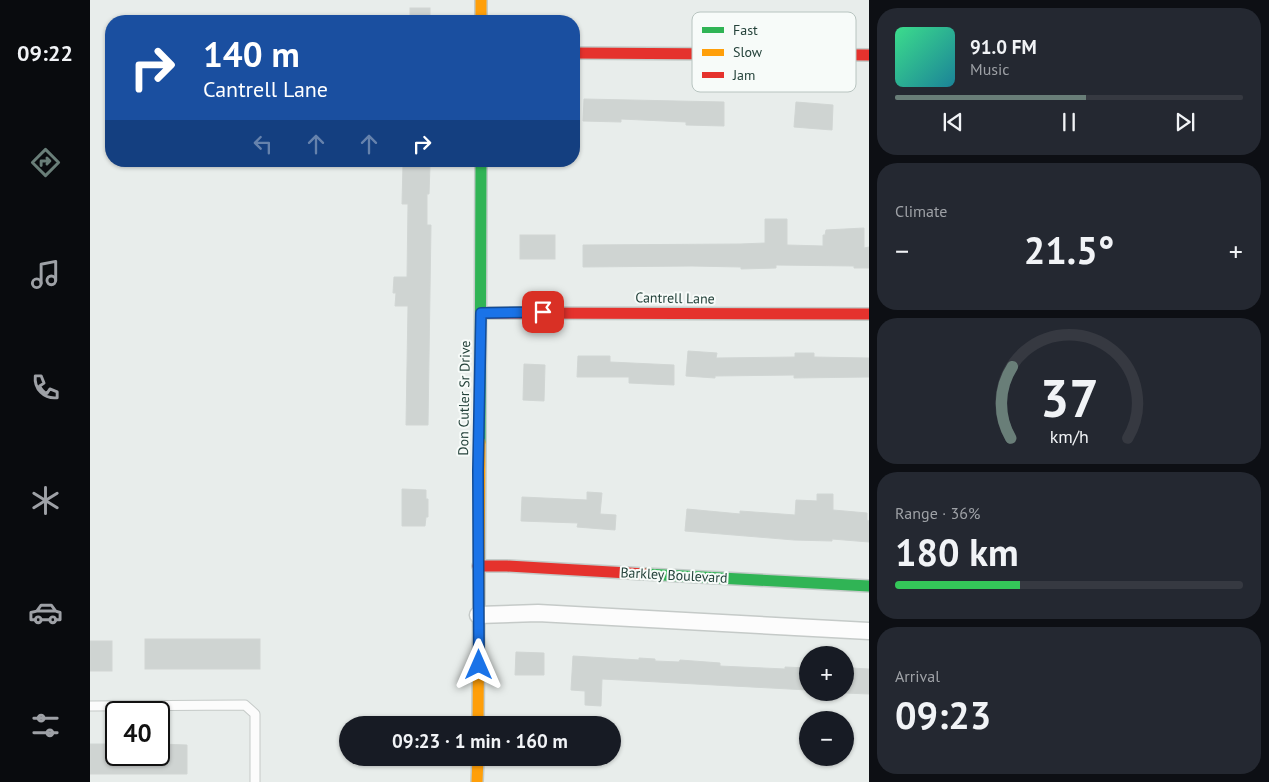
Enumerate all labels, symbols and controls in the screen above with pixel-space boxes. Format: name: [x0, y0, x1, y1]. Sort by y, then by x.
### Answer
legend: [692, 12, 856, 92]
text: Fast: [733, 21, 758, 39]
text: 140 m: [203, 31, 300, 77]
icon: right: [120, 35, 185, 100]
text: 91.0 FM: [970, 35, 1037, 59]
text: 09:22: [17, 39, 73, 67]
text: Slow: [733, 43, 763, 61]
text: Music: [970, 59, 1010, 79]
text: Jam: [732, 66, 755, 84]
text: Cantrell Lane: [203, 75, 328, 103]
icon: previous: [939, 108, 967, 136]
icon: pause: [1055, 108, 1083, 136]
icon: next: [1171, 108, 1199, 136]
icon: left: [249, 130, 277, 158]
icon: ahead: [302, 130, 330, 158]
icon: ahead: [355, 130, 383, 158]
icon: right: [408, 130, 436, 158]
icon: directions: [28, 145, 63, 180]
text: Climate: [895, 201, 947, 221]
text: 21.5°: [1024, 225, 1114, 274]
text: −: [895, 232, 909, 269]
text: +: [1229, 232, 1243, 269]
icon: music: [28, 257, 63, 292]
street label: Cantrell Lane: [635, 288, 715, 308]
pin: [522, 291, 564, 333]
icon: arrive: [529, 298, 557, 326]
street label: Don Cutler Sr Drive: [454, 340, 474, 456]
text: 37: [1040, 364, 1098, 431]
icon: phone: [28, 370, 63, 405]
text: km/h: [1049, 425, 1089, 448]
icon: climate: [28, 483, 63, 518]
text: Range · 36%: [895, 503, 980, 523]
text: 180 km: [895, 527, 1019, 576]
street label: Barkley Boulevard: [620, 563, 728, 587]
icon: car: [28, 595, 63, 630]
position arrow: [452, 638, 504, 690]
map controls: [799, 646, 854, 766]
button: +: [799, 646, 854, 701]
text: Arrival: [895, 666, 940, 686]
text: 09:23: [895, 690, 991, 739]
speed limit sign: 40: [105, 701, 170, 766]
icon: filters: [28, 708, 63, 743]
button: −: [799, 711, 854, 766]
text: 09:23 · 1 min · 160 m: [392, 729, 568, 753]

